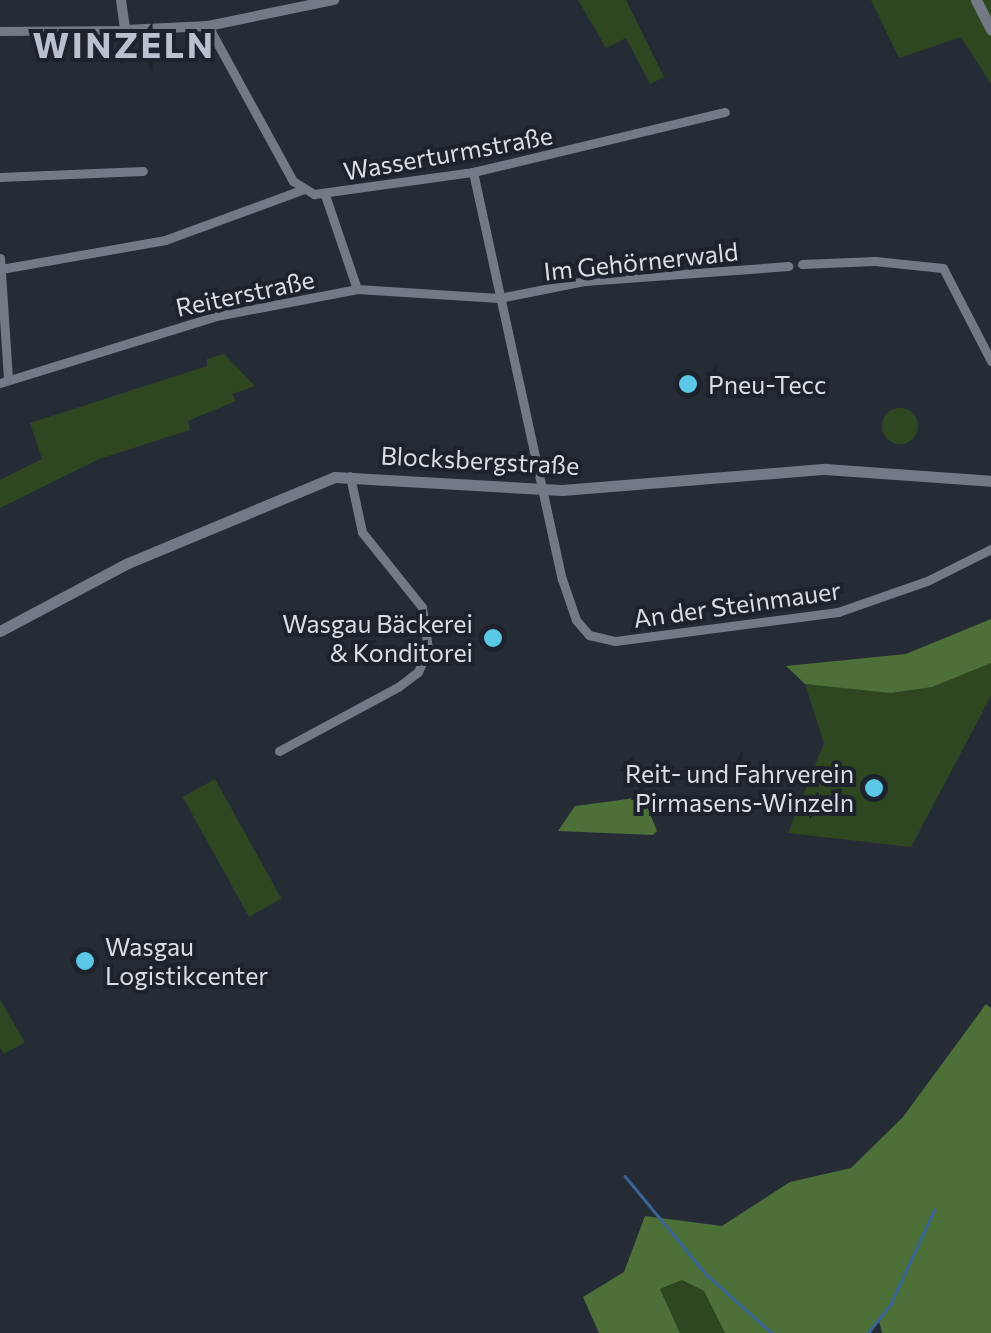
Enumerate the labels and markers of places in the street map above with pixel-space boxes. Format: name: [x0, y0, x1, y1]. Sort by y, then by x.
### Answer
place label: Pneu-Tecc: [708, 369, 826, 399]
marker: Pneu-Tecc: [677, 373, 699, 395]
place label: Wasgau Bäckerei & Konditorei: [282, 609, 473, 668]
marker: Wasgau Bäckerei & Konditorei: [482, 627, 504, 649]
place label: Reit- und Fahrverein Pirmasens-Winzeln: [625, 759, 854, 818]
marker: Reit- und Fahrverein Pirmasens-Winzeln: [863, 777, 885, 799]
place label: Wasgau Logistikcenter: [105, 932, 268, 991]
marker: Wasgau Logistikcenter: [74, 950, 96, 972]

